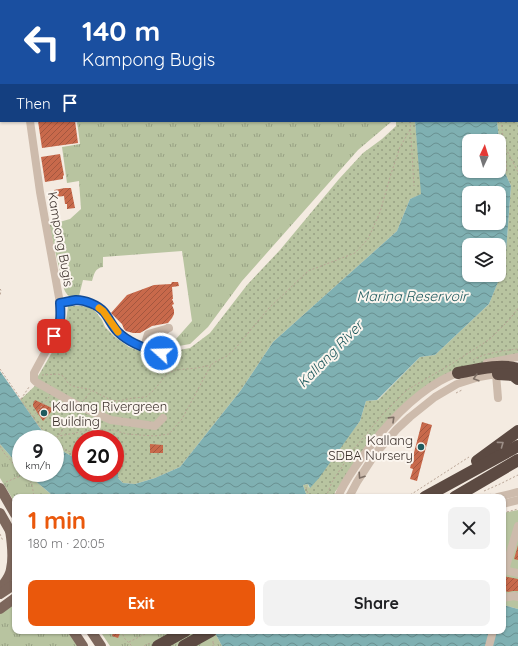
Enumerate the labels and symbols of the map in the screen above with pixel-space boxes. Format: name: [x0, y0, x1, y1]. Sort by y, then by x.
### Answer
north arrow: [462, 134, 506, 178]
street label: Kampong Bugis: [45, 190, 77, 288]
water label: Marina Reservoir: [357, 287, 469, 305]
water label: Kallang River: [293, 315, 368, 391]
pin: [37, 319, 71, 353]
position arrow: [140, 332, 182, 374]
one-way arrow: [473, 373, 480, 382]
place label: Kallang Rivergreen Building: [52, 398, 167, 429]
marker: Kallang Rivergreen Building: [39, 408, 49, 418]
one-way arrow: [387, 417, 395, 424]
speed limit sign: 20: [72, 430, 124, 482]
place label: Kallang SDBA Nursery: [328, 432, 413, 463]
marker: Kallang SDBA Nursery: [416, 442, 426, 452]
one-way arrow: [496, 442, 503, 449]
one-way arrow: [358, 472, 366, 479]

